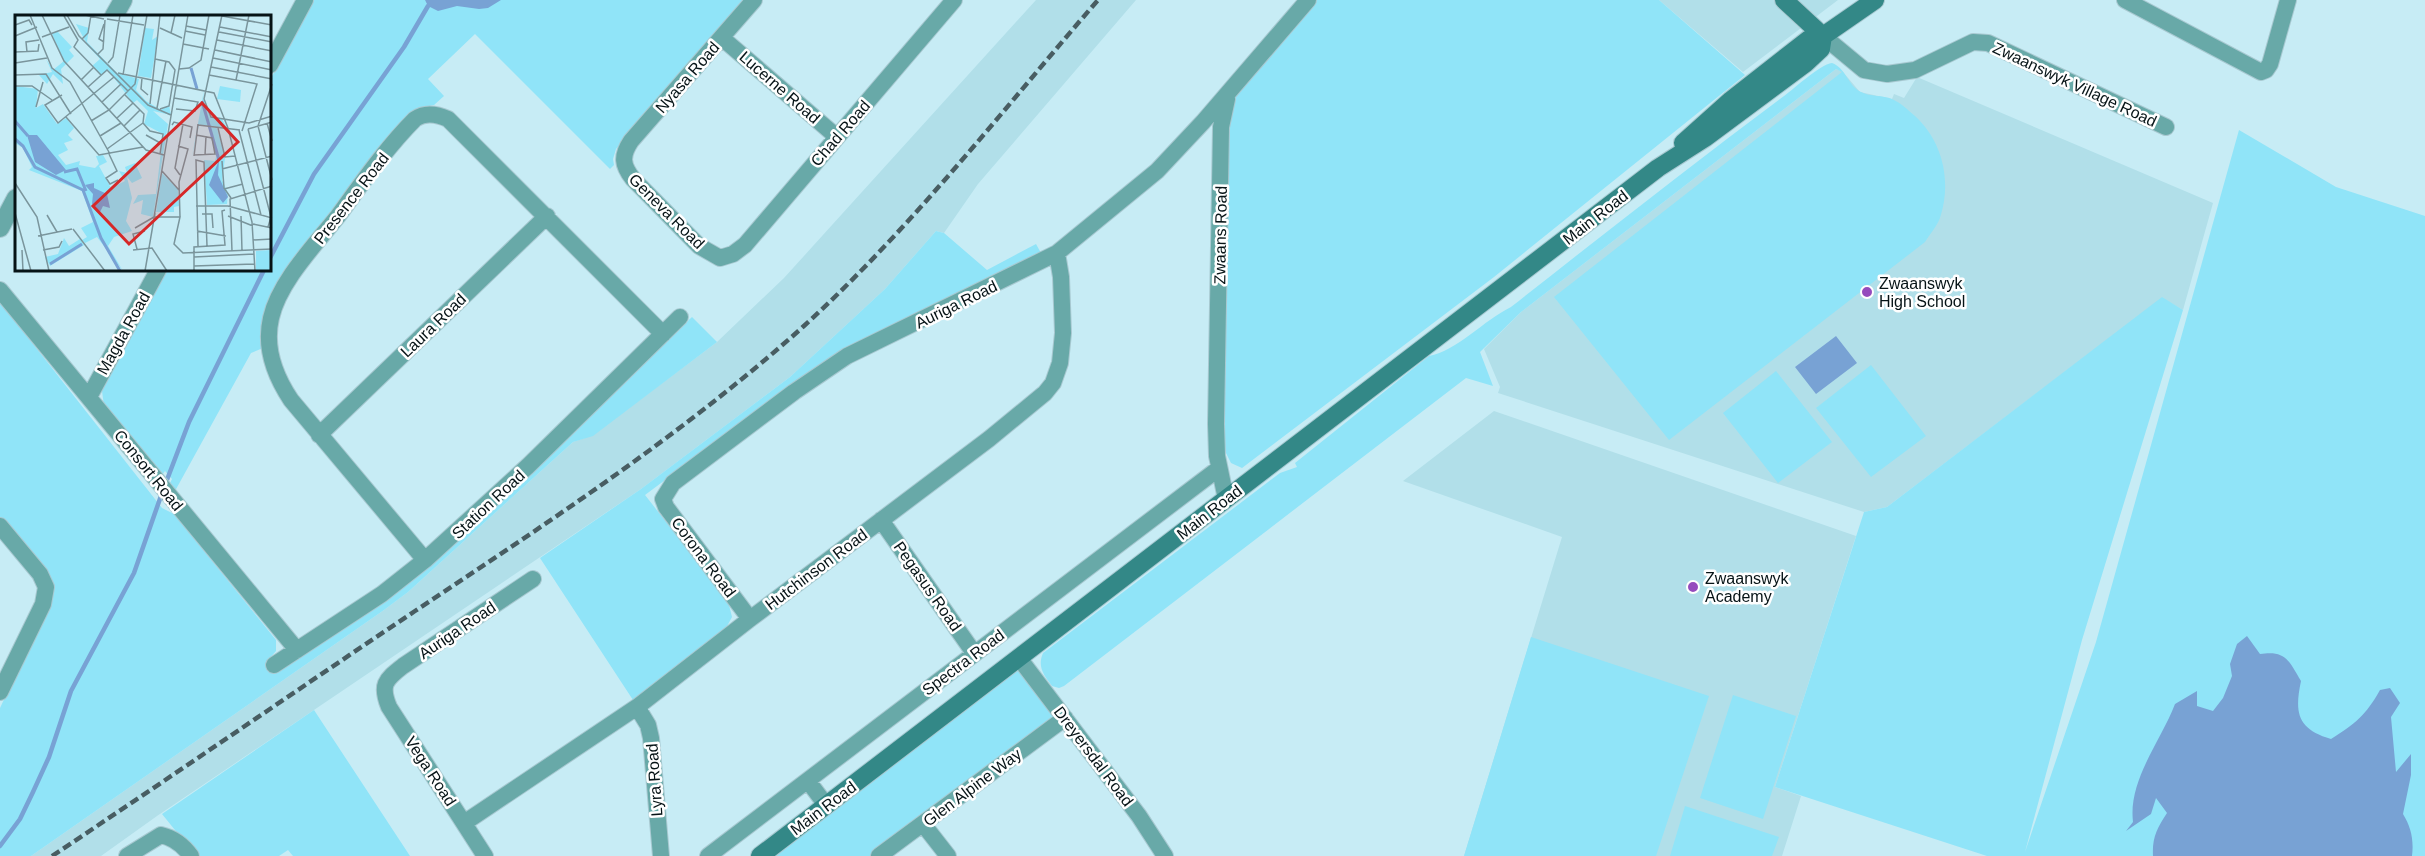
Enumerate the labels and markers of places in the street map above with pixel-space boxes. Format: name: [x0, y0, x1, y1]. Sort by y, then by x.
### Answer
place label: Zwaanswyk High School: [1879, 275, 1965, 310]
marker: Zwaanswyk High School: [1860, 285, 1874, 299]
place label: Zwaanswyk Academy: [1705, 570, 1790, 605]
marker: Zwaanswyk Academy: [1686, 580, 1700, 594]

